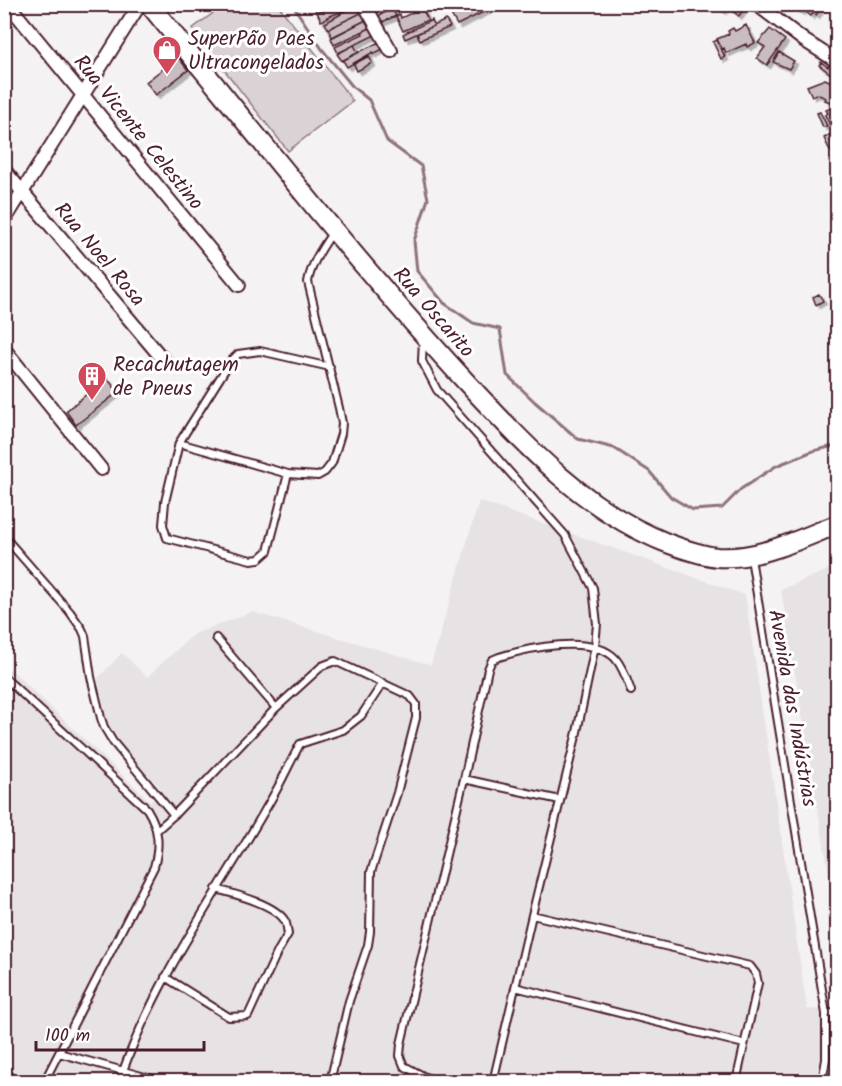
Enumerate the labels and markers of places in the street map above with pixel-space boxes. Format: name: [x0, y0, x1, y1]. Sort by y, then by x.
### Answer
place label: SuperPão Paes Ultracongelados: [188, 23, 324, 80]
shop icon: SuperPão Paes Ultracongelados: [151, 34, 183, 76]
place label: Recachutagem de Pneus: [113, 349, 239, 406]
building icon: Recachutagem de Pneus: [76, 360, 108, 402]

